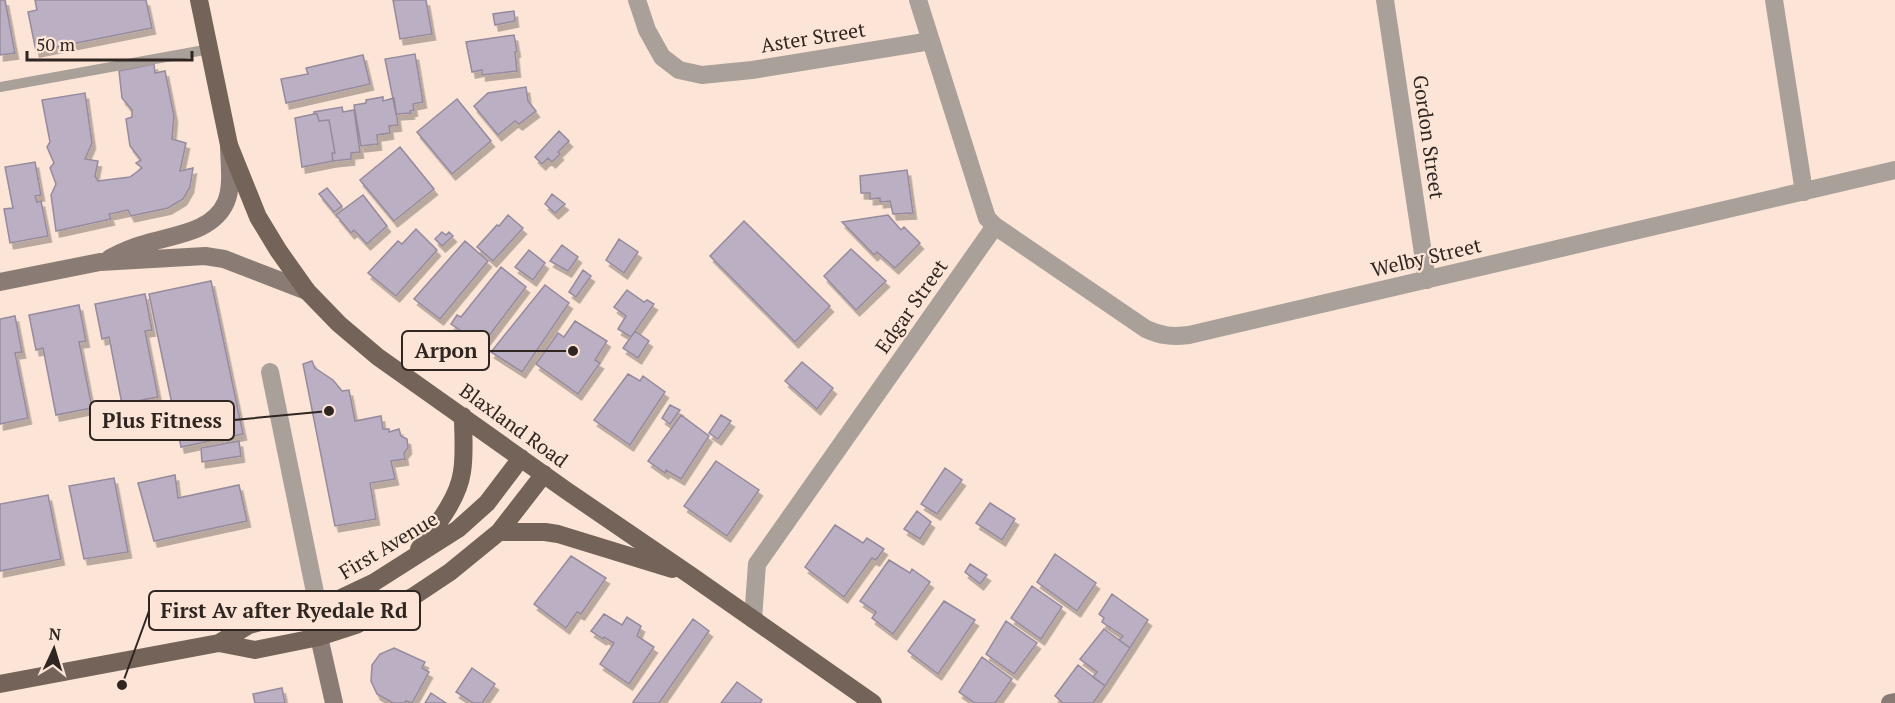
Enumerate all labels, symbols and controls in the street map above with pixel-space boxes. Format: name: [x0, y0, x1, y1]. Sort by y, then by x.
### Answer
street label: Aster Street: [759, 15, 868, 59]
scale bar: [27, 24, 192, 62]
text: 50 m: [36, 32, 76, 56]
street label: Gordon Street: [1407, 73, 1451, 201]
street label: Welby Street: [1368, 231, 1484, 283]
street label: Edgar Street: [869, 253, 954, 358]
callout: Arpon: [402, 331, 489, 370]
text: Arpon: [414, 336, 478, 364]
street label: Blaxland Road: [455, 377, 573, 473]
callout: Plus Fitness: [90, 401, 234, 440]
text: Plus Fitness: [102, 406, 222, 434]
street label: First Avenue: [334, 505, 442, 585]
callout: First Av after Ryedale Rd: [149, 591, 420, 630]
text: First Av after Ryedale Rd: [160, 596, 408, 624]
north arrow: [24, 619, 84, 679]
text: N: [48, 623, 62, 645]

